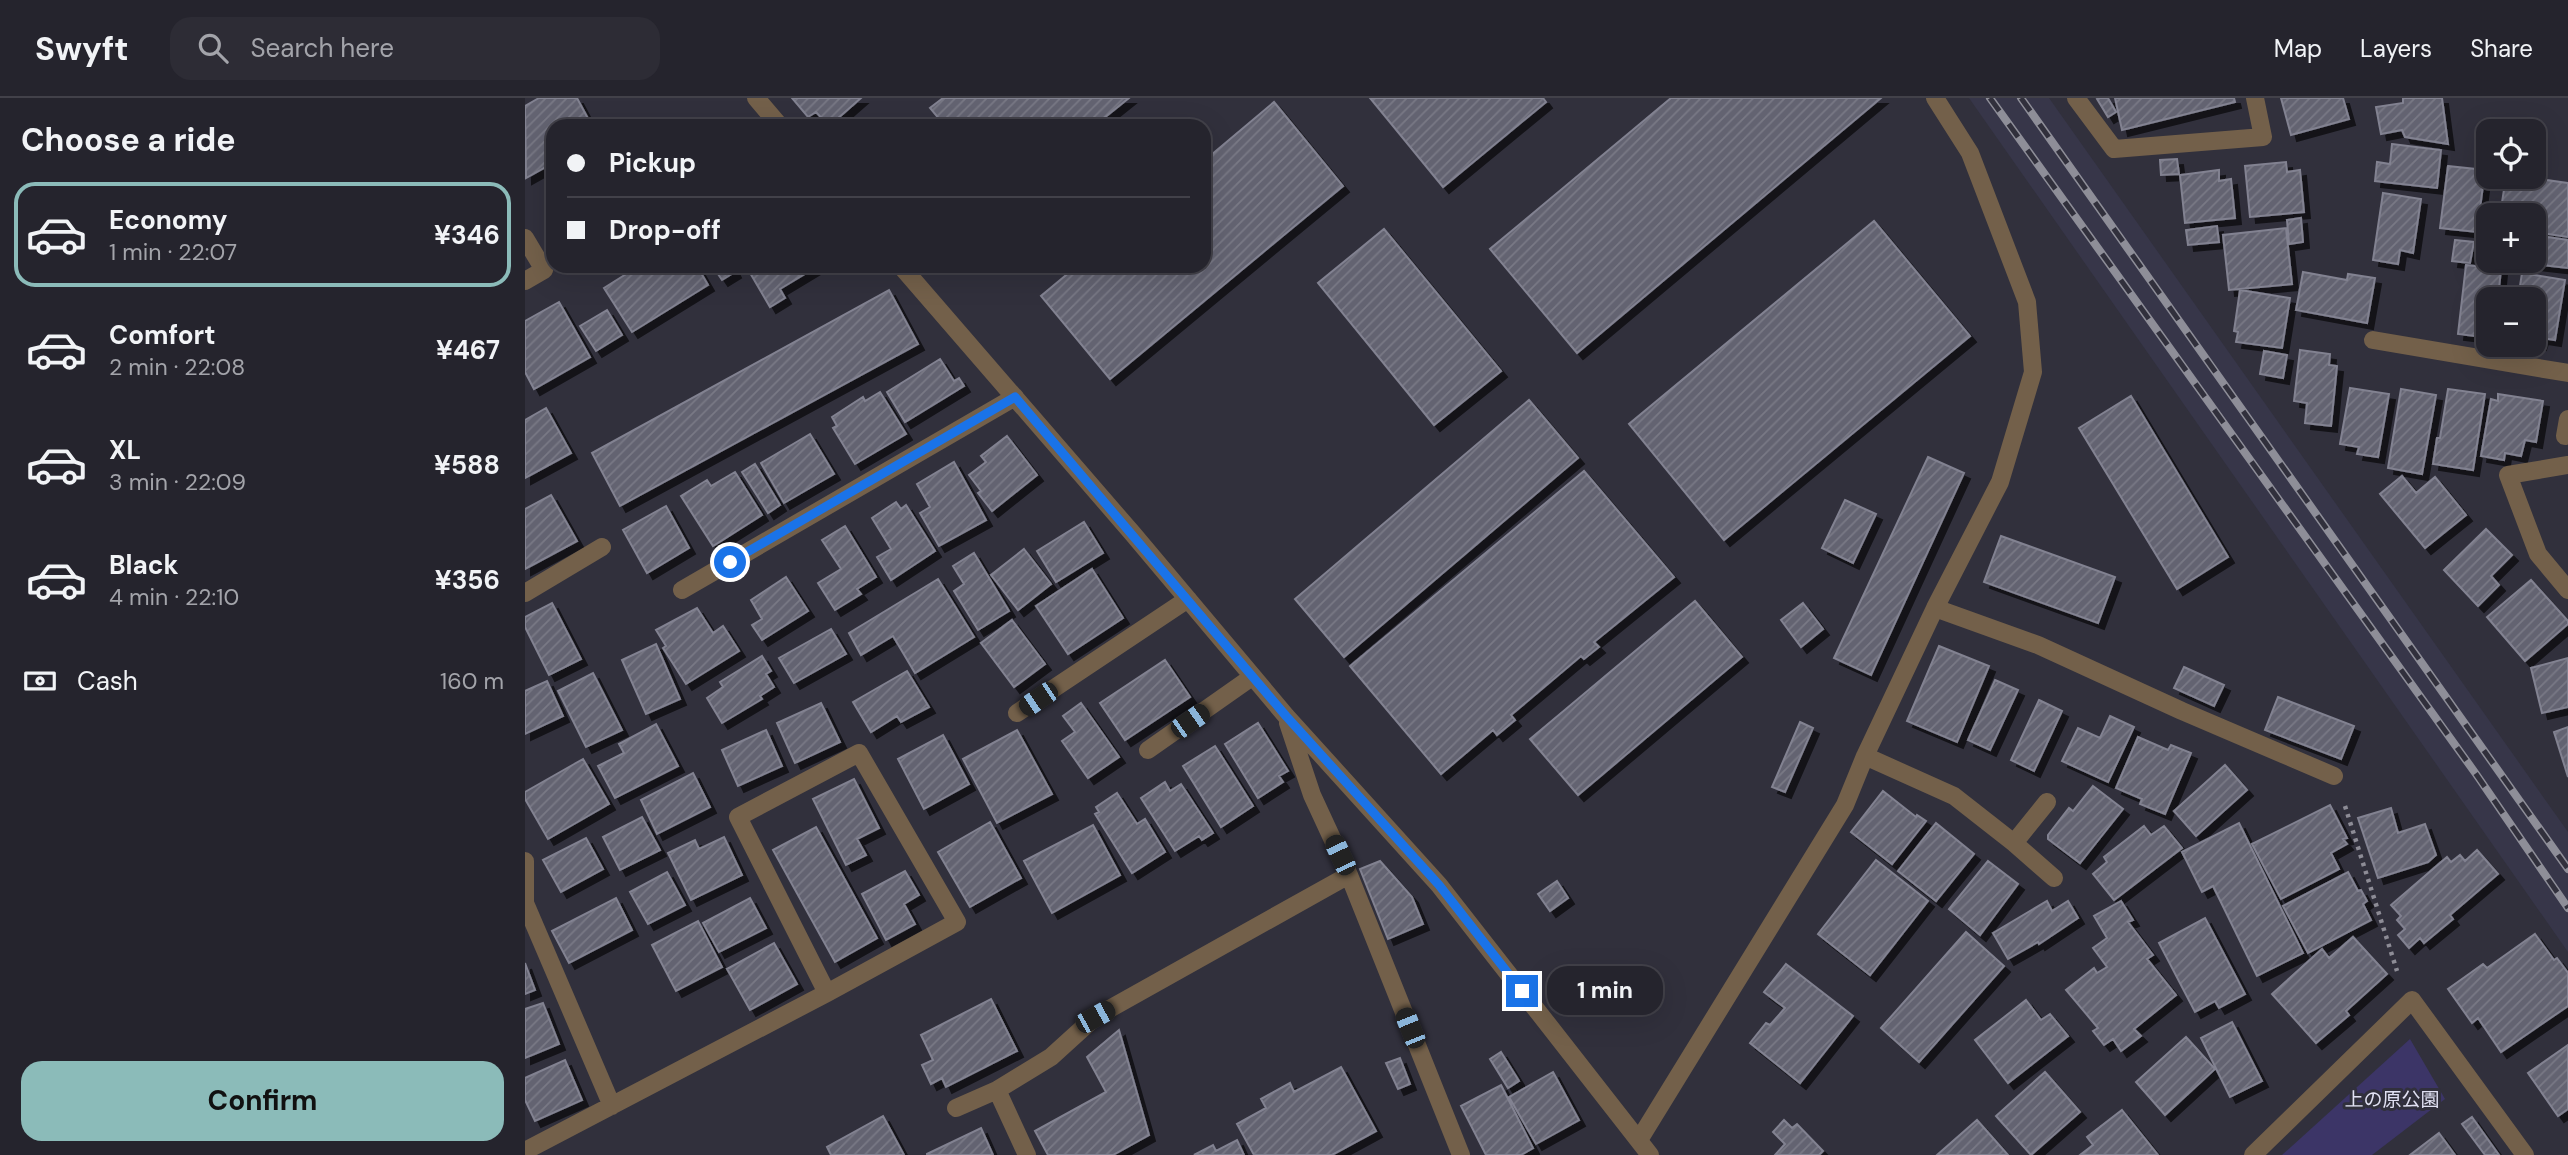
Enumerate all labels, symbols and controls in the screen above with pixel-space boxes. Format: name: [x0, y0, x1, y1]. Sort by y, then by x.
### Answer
search box: [170, 17, 660, 80]
text: Swyft: [35, 27, 128, 70]
icon: search: [194, 29, 232, 67]
text: Search here: [250, 31, 394, 65]
text: Map: [2274, 33, 2322, 64]
text: Layers: [2360, 33, 2432, 64]
text: Share: [2470, 33, 2533, 64]
text: Choose a ride: [21, 119, 236, 161]
map controls: [2476, 119, 2546, 357]
button: locate: [2476, 119, 2546, 189]
text: Pickup: [609, 146, 696, 180]
icon: car: [25, 203, 88, 266]
text: Economy: [109, 203, 227, 237]
button: +: [2476, 203, 2546, 273]
text: Drop-off: [609, 213, 721, 247]
text: ¥346: [434, 218, 500, 252]
text: 1 min · 22:07: [109, 237, 237, 267]
button: −: [2476, 287, 2546, 357]
icon: car: [25, 318, 88, 381]
text: Comfort: [109, 318, 215, 352]
text: ¥467: [436, 333, 500, 367]
text: 2 min · 22:08: [109, 352, 245, 382]
icon: car: [25, 433, 88, 496]
text: XL: [109, 433, 141, 467]
text: ¥588: [434, 448, 500, 482]
text: 3 min · 22:09: [109, 467, 246, 497]
route start: [714, 546, 746, 578]
icon: car: [25, 548, 88, 611]
text: Black: [109, 548, 179, 582]
text: ¥356: [435, 563, 500, 597]
text: 4 min · 22:10: [109, 582, 239, 612]
icon: cash: [21, 662, 59, 700]
text: Cash: [77, 664, 138, 698]
text: 160 m: [440, 666, 504, 696]
car: [1015, 679, 1062, 719]
car: [1167, 700, 1214, 742]
car: [1322, 832, 1359, 878]
callout: 1 min: [1546, 966, 1662, 1015]
route end: [1506, 975, 1538, 1007]
text: 1 min: [1577, 975, 1633, 1005]
car: [1072, 998, 1119, 1036]
car: [1393, 1005, 1428, 1051]
button: Confirm: [21, 1061, 504, 1141]
park label: 上の原公園: [2344, 1087, 2440, 1112]

